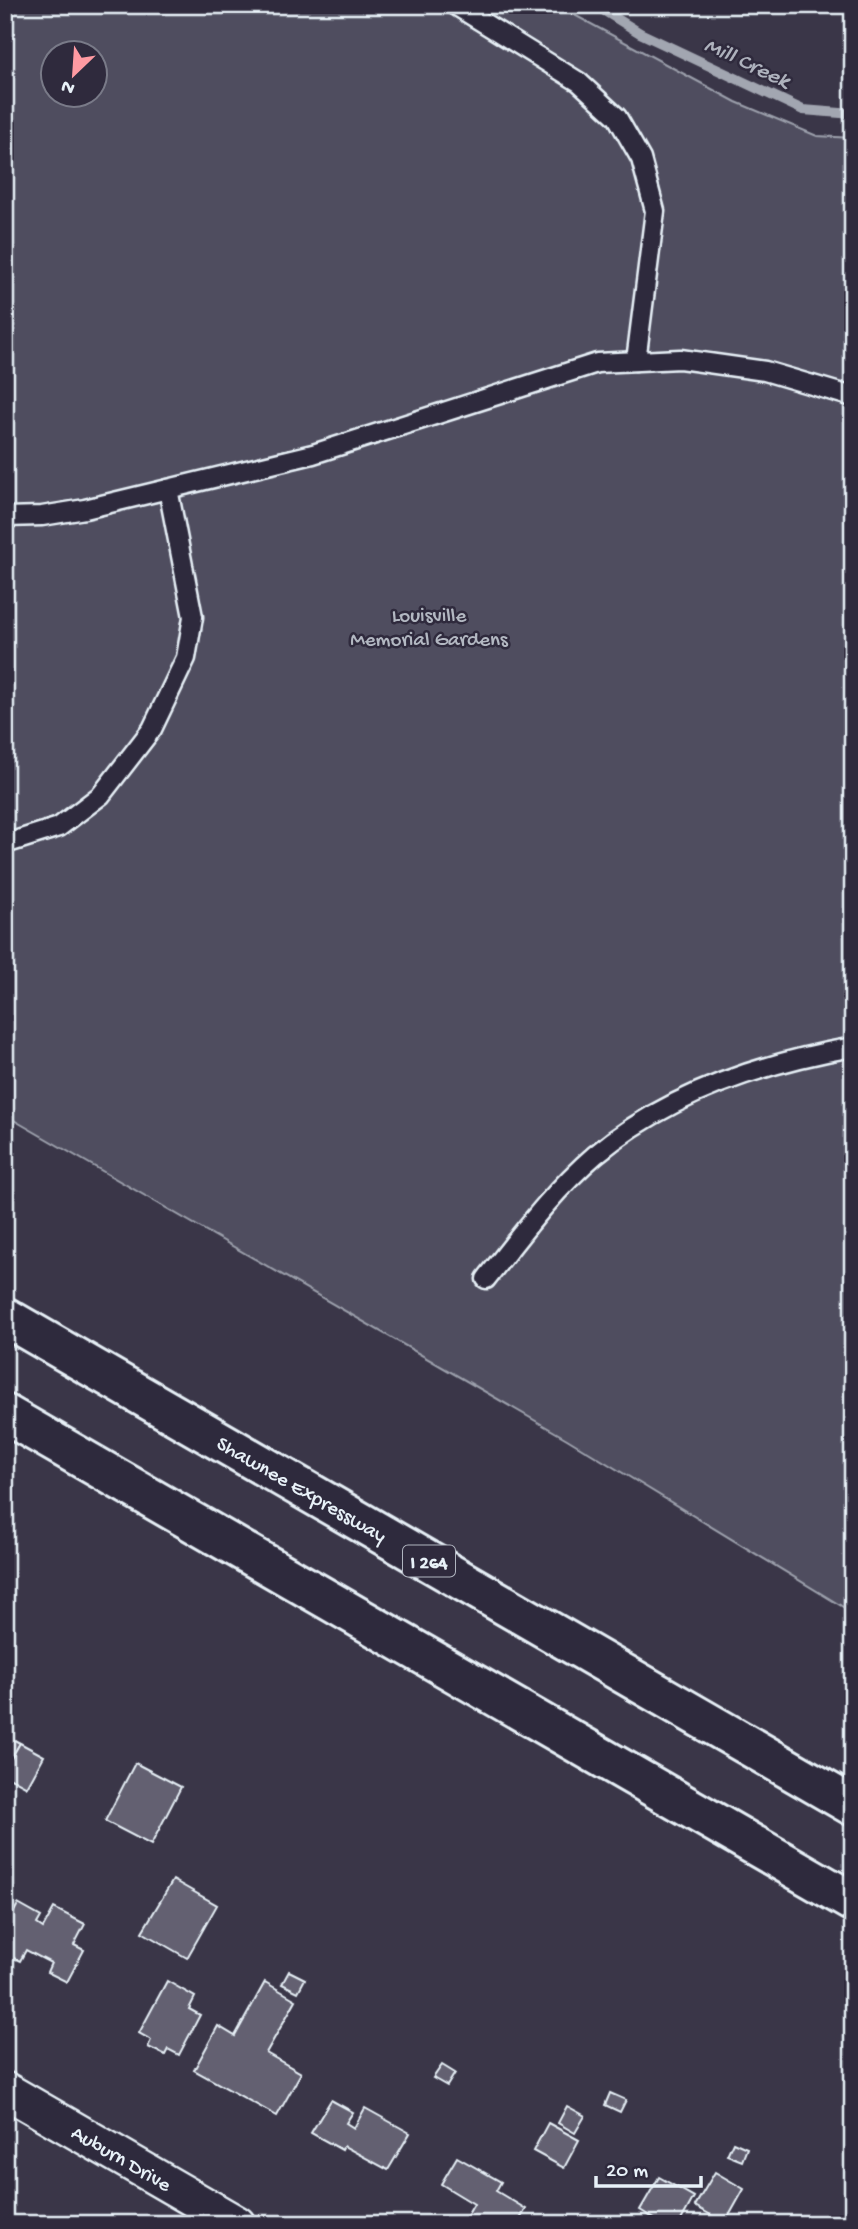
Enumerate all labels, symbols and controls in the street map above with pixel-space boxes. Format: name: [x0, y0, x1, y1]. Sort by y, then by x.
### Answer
water label: Mill Creek: [700, 33, 796, 97]
north arrow: [38, 38, 108, 108]
text: N: [58, 73, 79, 99]
park label: Louisville Memorial Gardens: [350, 605, 509, 654]
street label: Shawnee Expressway: [211, 1433, 390, 1550]
road number: I 264: [403, 1546, 455, 1576]
street label: Auburn Drive: [66, 2122, 176, 2200]
scale bar: [596, 2145, 700, 2189]
text: 20 m: [606, 2160, 648, 2185]

